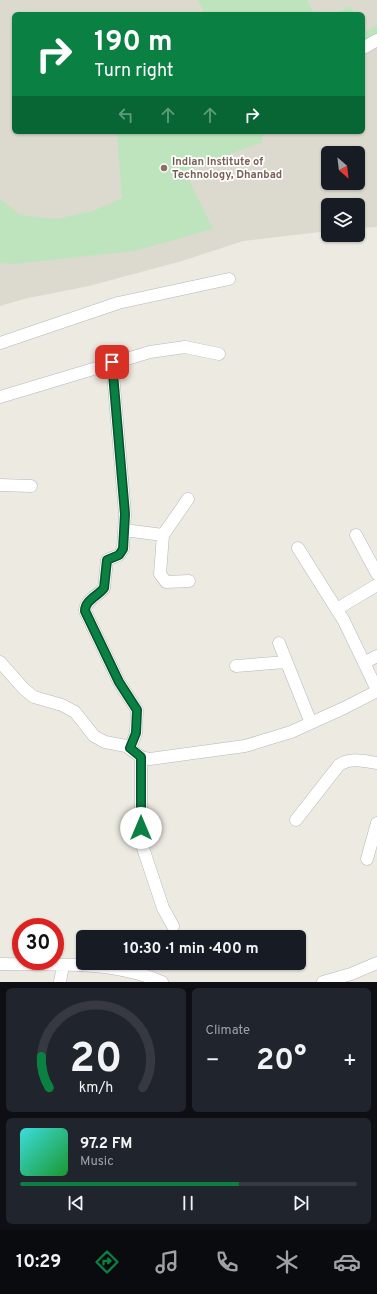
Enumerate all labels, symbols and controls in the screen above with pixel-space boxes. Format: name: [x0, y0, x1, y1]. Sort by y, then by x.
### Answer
text: 190 m: [94, 25, 172, 61]
icon: right: [28, 28, 80, 80]
text: Turn right: [94, 60, 174, 83]
icon: left: [115, 104, 137, 126]
icon: ahead: [157, 104, 179, 126]
icon: ahead: [199, 104, 221, 126]
icon: right: [241, 104, 263, 126]
north arrow: [321, 146, 365, 190]
map controls: [321, 146, 365, 242]
place label: Indian Institute of Technology, Dhanbad: [172, 155, 282, 182]
marker: Indian Institute of Technology, Dhanbad: [159, 163, 169, 173]
button: layers: [321, 198, 365, 242]
pin: [95, 345, 129, 379]
icon: arrive: [101, 351, 123, 373]
position arrow: [120, 807, 162, 849]
speed limit sign: 30: [12, 918, 64, 970]
text: 10:30 · 1 min · 400 m: [123, 940, 259, 959]
text: Climate: [206, 1023, 250, 1039]
text: 20: [69, 1034, 122, 1087]
text: 20°: [256, 1043, 307, 1080]
text: −: [206, 1048, 220, 1075]
text: +: [343, 1048, 357, 1075]
text: km/h: [78, 1079, 113, 1097]
text: 97.2 FM: [80, 1135, 132, 1154]
text: Music: [80, 1154, 114, 1170]
icon: previous: [65, 1192, 87, 1214]
icon: pause: [177, 1192, 199, 1214]
icon: next: [290, 1192, 312, 1214]
icon: directions: [93, 1248, 121, 1276]
icon: music: [153, 1248, 181, 1276]
icon: phone: [213, 1248, 241, 1276]
icon: climate: [273, 1248, 301, 1276]
icon: car: [333, 1248, 361, 1276]
text: 10:29: [16, 1251, 61, 1274]

